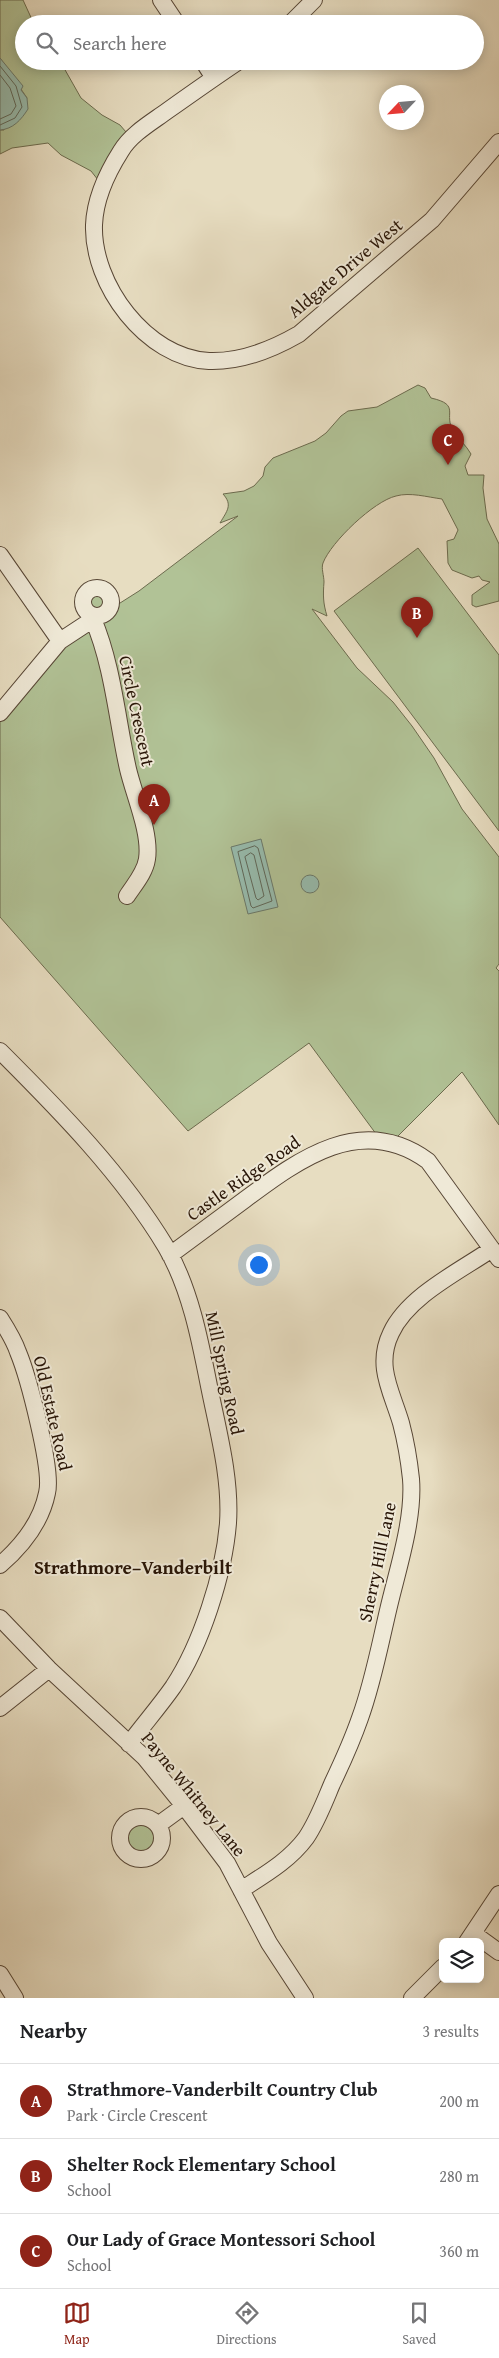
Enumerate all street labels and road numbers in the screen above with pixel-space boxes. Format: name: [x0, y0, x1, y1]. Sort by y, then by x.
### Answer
street label: Aldgate Drive West: [282, 211, 409, 324]
street label: Circle Crescent: [112, 653, 162, 769]
street label: Castle Ridge Road: [181, 1128, 306, 1227]
street label: Mill Spring Road: [199, 1309, 251, 1438]
street label: Old Estate Road: [27, 1353, 79, 1473]
street label: Sherry Hill Lane: [351, 1500, 403, 1624]
street label: Payne Whitney Lane: [135, 1726, 253, 1862]

